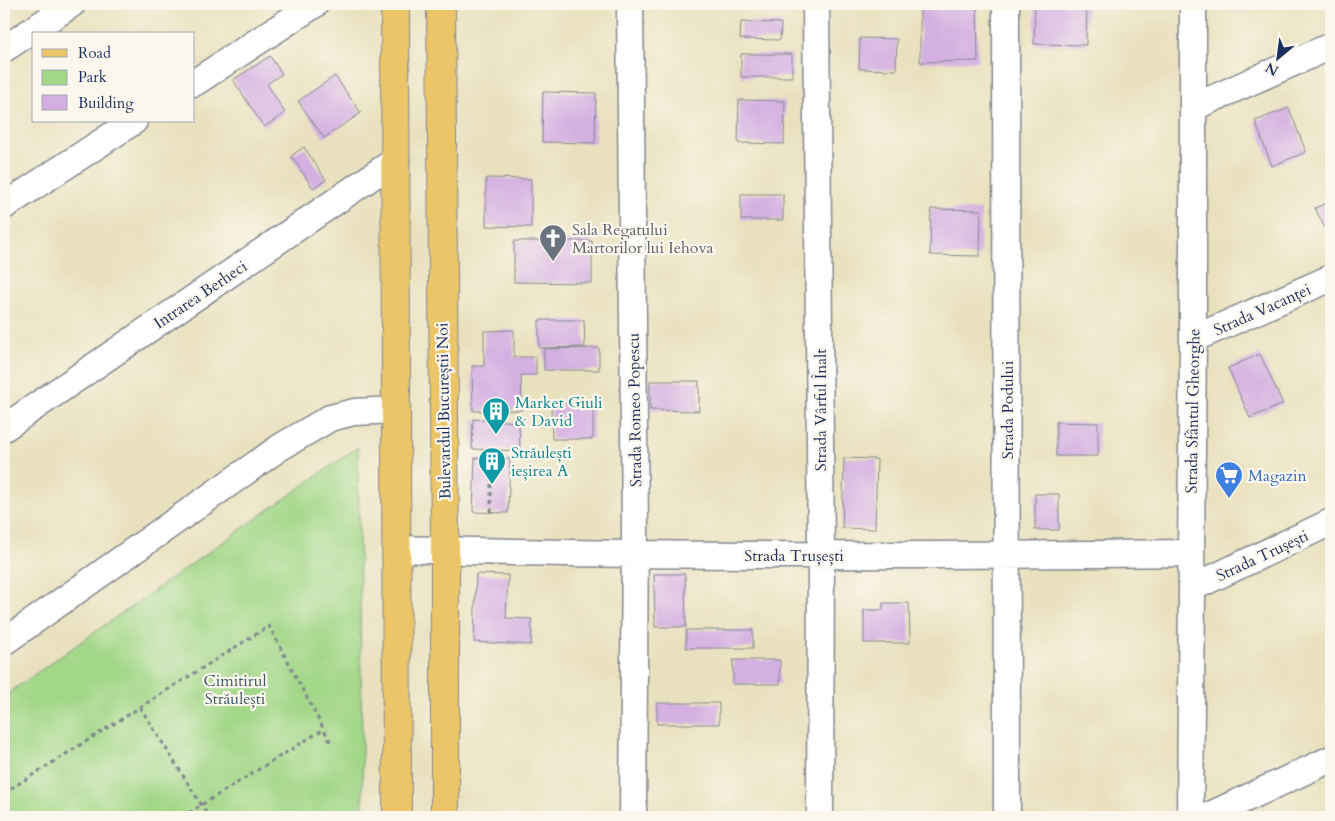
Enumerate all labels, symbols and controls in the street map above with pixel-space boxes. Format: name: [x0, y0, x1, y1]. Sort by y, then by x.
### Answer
legend: [32, 32, 195, 122]
north arrow: [1252, 32, 1302, 82]
text: Road: [78, 43, 111, 63]
text: N: [1262, 58, 1282, 80]
text: Park: [78, 67, 107, 87]
text: Building: [78, 93, 134, 113]
place label: Sala Regatului Martorilor lui Iehova: [572, 219, 714, 259]
church icon: Sala Regatului Martorilor lui Iehova: [538, 223, 568, 262]
street label: Intrarea Berheci: [149, 255, 252, 334]
street label: Strada Vacanței: [1210, 278, 1315, 341]
street label: Bulevardul Bucureștii Noi: [431, 322, 457, 500]
street label: Strada Sfântul Gheorghe: [1181, 328, 1205, 494]
street label: Strada Romeo Popescu: [623, 332, 647, 487]
street label: Strada Vârful Înalt: [810, 349, 832, 471]
street label: Strada Podului: [997, 360, 1019, 459]
place label: Market Giuli & David: [515, 392, 603, 432]
building icon: Market Giuli & David: [481, 396, 511, 435]
place label: Străulești ieșirea A: [511, 442, 572, 482]
building icon: Străulești ieșirea A: [477, 446, 507, 485]
supermarket icon: Magazin: [1214, 460, 1244, 499]
place label: Magazin: [1248, 465, 1307, 487]
street label: Strada Trușești: [1213, 525, 1313, 587]
street label: Strada Trușești: [744, 545, 844, 567]
park label: Cimitirul Străulești: [203, 670, 267, 710]

